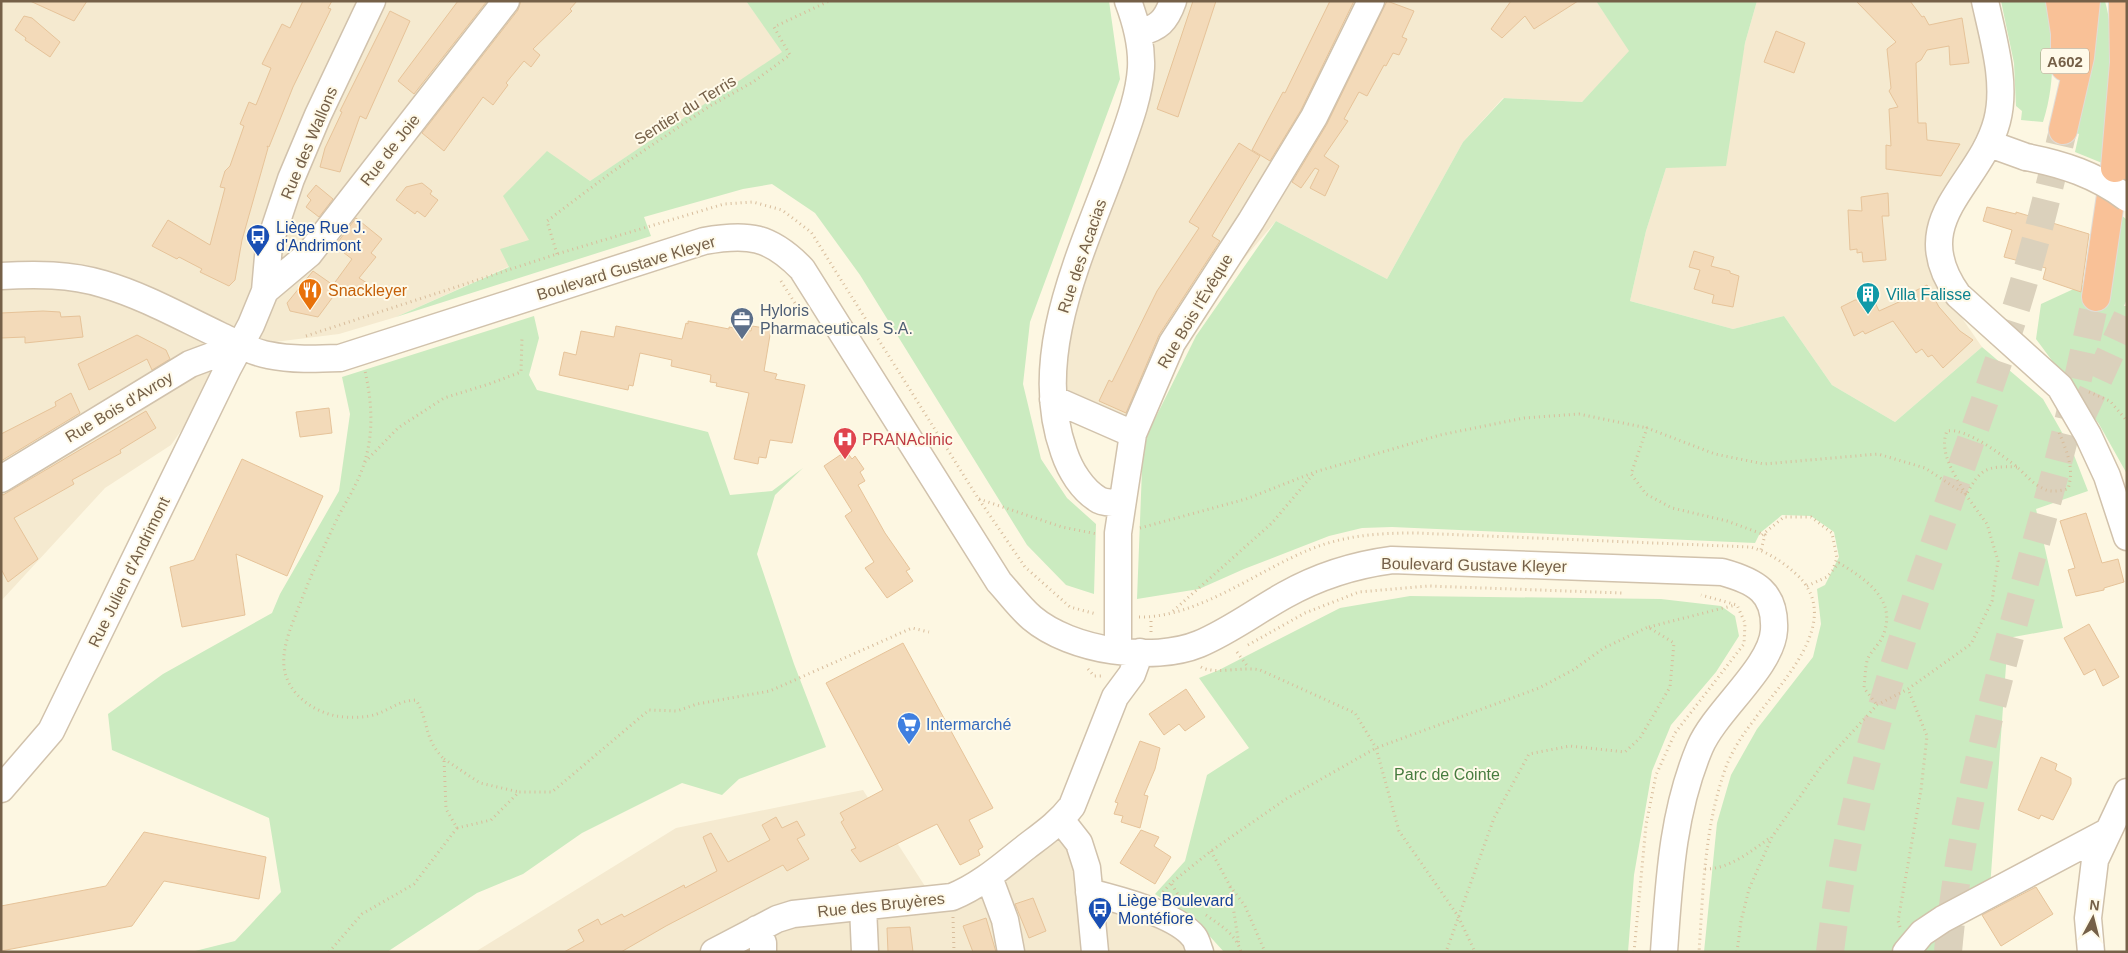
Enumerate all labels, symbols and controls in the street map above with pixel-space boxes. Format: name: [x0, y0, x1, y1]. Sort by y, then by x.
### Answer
road number: A602: [2041, 48, 2089, 74]
street label: Sentier du Terris: [631, 72, 739, 148]
street label: Rue des Wallons: [278, 84, 340, 202]
street label: Rue de Joie: [357, 111, 423, 189]
street label: Rue des Acacias: [1055, 197, 1109, 315]
place label: Liège Rue J. d'Andrimont: [276, 219, 366, 254]
bus stop icon: Liège Rue J. d'Andrimont: [245, 223, 271, 257]
street label: Boulevard Gustave Kleyer: [535, 233, 718, 303]
street label: Rue Bois l'Évêque: [1153, 250, 1236, 371]
restaurant icon: Snackleyer: [297, 277, 323, 311]
building icon: Villa Falisse: [1855, 281, 1881, 315]
place label: Snackleyer: [328, 282, 408, 299]
place label: Villa Falisse: [1886, 286, 1971, 303]
place label: Hyloris Pharmaceuticals S.A.: [760, 302, 913, 337]
office icon: Hyloris Pharmaceuticals S.A.: [729, 306, 755, 340]
street label: Rue Bois d'Avroy: [62, 368, 176, 446]
hospital icon: PRANAclinic: [832, 426, 858, 460]
place label: PRANAclinic: [862, 431, 953, 448]
street label: Rue Julien d'Andrimont: [85, 494, 173, 650]
street label: Boulevard Gustave Kleyer: [1381, 555, 1568, 575]
supermarket icon: Intermarché: [896, 711, 922, 745]
place label: Intermarché: [926, 716, 1011, 733]
park label: Parc de Cointe: [1394, 766, 1500, 783]
street label: Rue des Bruyères: [816, 890, 946, 920]
place label: Liège Boulevard Montéfiore: [1118, 892, 1234, 927]
north arrow: [2068, 893, 2118, 943]
bus stop icon: Liège Boulevard Montéfiore: [1087, 896, 1113, 930]
text: N: [2089, 897, 2101, 914]

